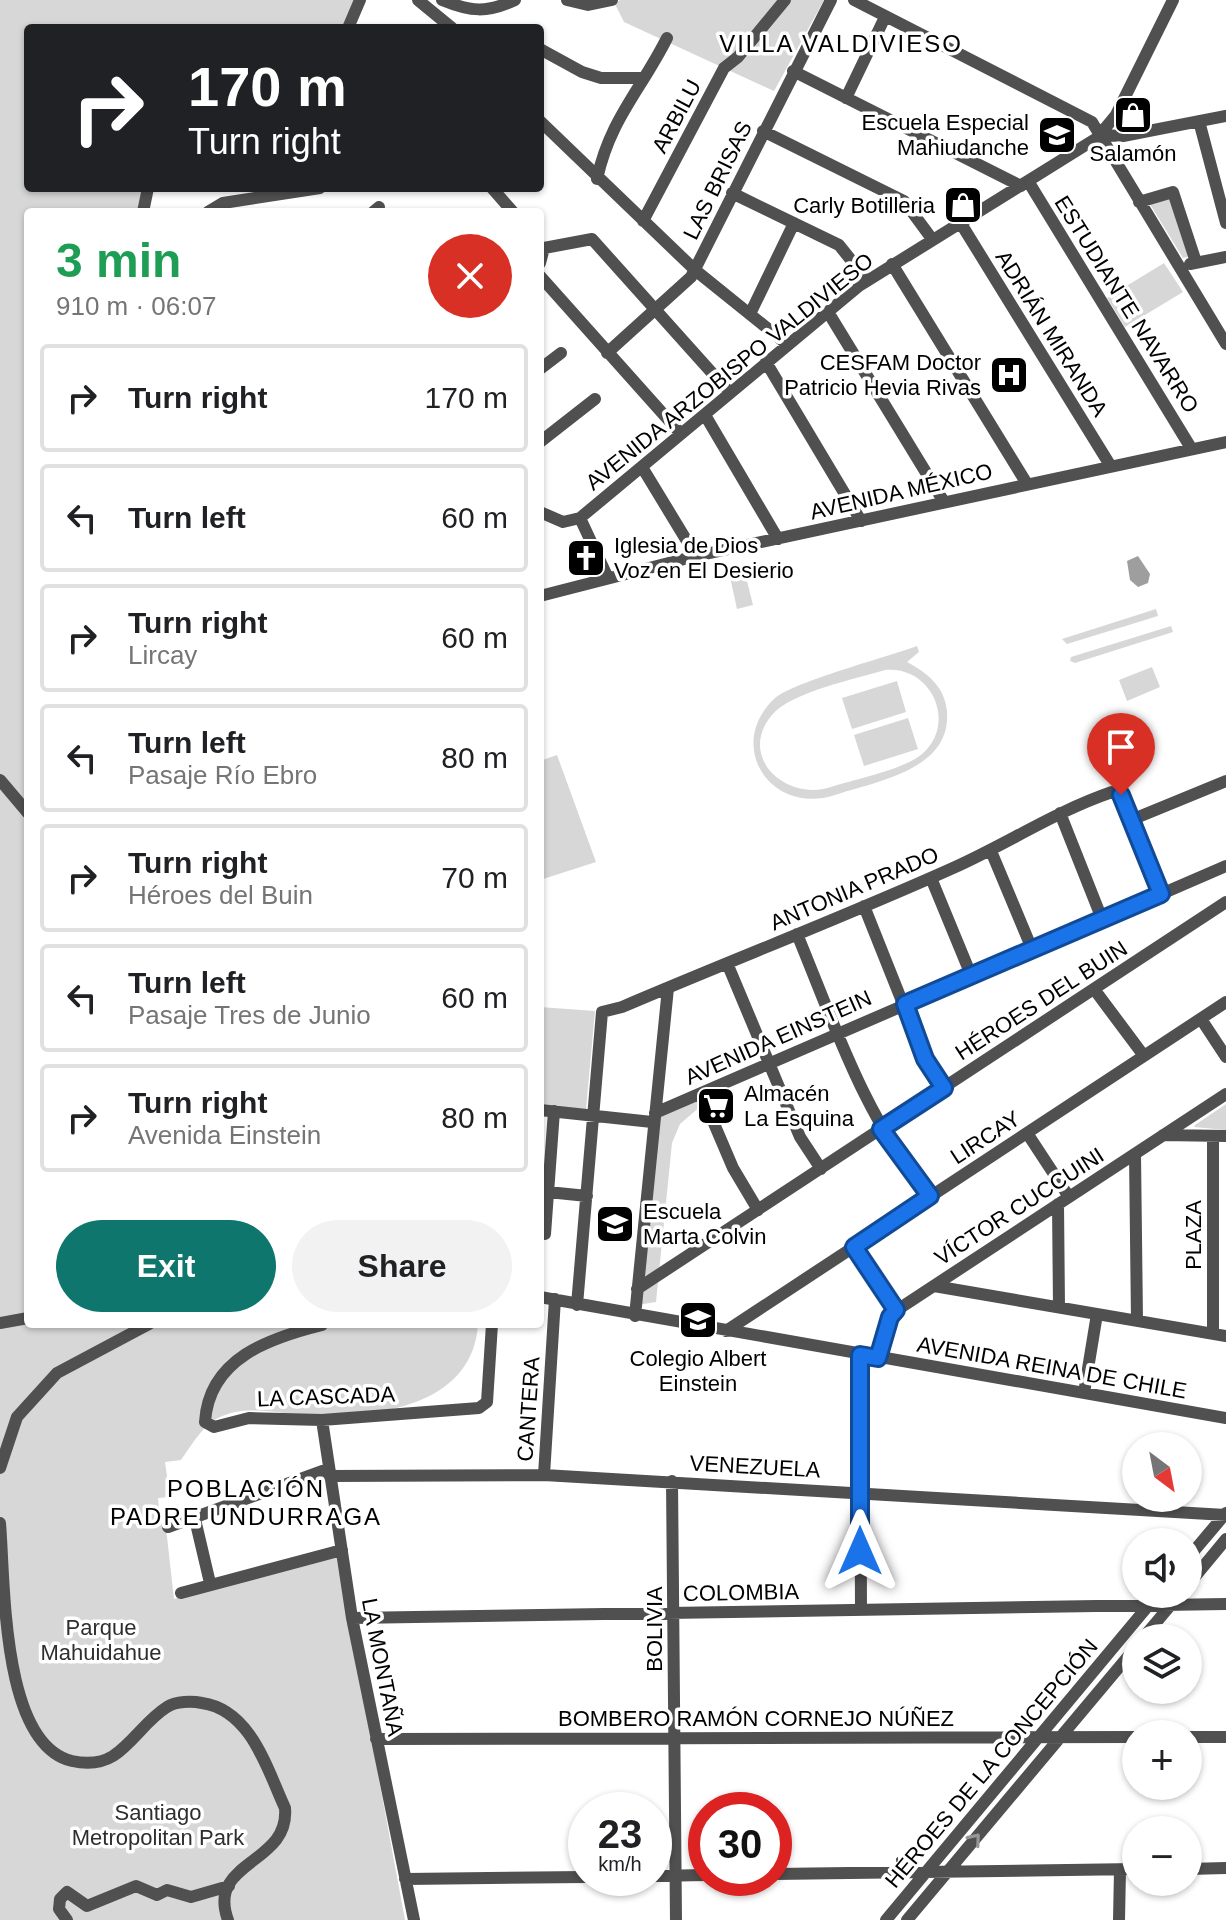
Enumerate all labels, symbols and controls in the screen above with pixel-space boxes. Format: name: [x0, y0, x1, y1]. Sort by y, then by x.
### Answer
district label: VILLA VALDIVIESO: [719, 30, 963, 57]
text: 170 m: [188, 55, 347, 118]
icon: right: [56, 56, 160, 160]
street label: ARBILU: [647, 75, 706, 157]
shop icon: Salamón: [1112, 94, 1154, 136]
place label: Escuela Especial Mahiudanche: [861, 110, 1029, 160]
school or university icon: Escuela Especial Mahiudanche: [1036, 114, 1078, 156]
street label: LAS BRISAS: [678, 117, 757, 243]
text: Turn right: [188, 121, 341, 162]
place label: Salamón: [1090, 141, 1176, 166]
shop icon: Carly Botilleria: [942, 184, 984, 226]
street label: ESTUDIANTE NAVARRO: [1049, 191, 1204, 417]
place label: Carly Botilleria: [793, 193, 936, 218]
text: 3 min: [56, 234, 181, 287]
button: close: [428, 234, 512, 318]
street label: ADRIÁN MIRANDA: [990, 246, 1113, 421]
street label: AVENIDA ARZOBISPO VALDIVIESO: [581, 248, 878, 495]
text: 910 m · 06:07: [56, 291, 216, 321]
place label: CESFAM Doctor Patricio Hevia Rivas: [784, 350, 981, 400]
hospital icon: CESFAM Doctor Patricio Hevia Rivas: [988, 354, 1030, 396]
icon: right: [60, 376, 104, 420]
text: Turn right: [128, 381, 267, 414]
text: 170 m: [425, 381, 508, 414]
street label: AVENIDA MÉXICO: [807, 458, 995, 525]
icon: left: [60, 496, 104, 540]
text: Turn left: [128, 501, 246, 534]
text: 60 m: [441, 501, 508, 534]
place label: Iglesia de Dios Voz en El Desierio: [614, 533, 794, 583]
church icon: Iglesia de Dios Voz en El Desierio: [565, 537, 607, 579]
text: Turn right: [128, 606, 267, 639]
icon: right: [60, 616, 104, 660]
text: 60 m: [441, 621, 508, 654]
text: Lircay: [128, 640, 197, 670]
pin: [1087, 713, 1155, 795]
icon: arrive: [1099, 725, 1143, 769]
text: Turn left: [128, 726, 246, 759]
icon: left: [60, 736, 104, 780]
text: 80 m: [441, 741, 508, 774]
text: Pasaje Río Ebro: [128, 760, 317, 790]
street label: ANTONIA PRADO: [766, 842, 942, 935]
text: Turn right: [128, 846, 267, 879]
icon: right: [60, 856, 104, 900]
text: 70 m: [441, 861, 508, 894]
text: Héroes del Buin: [128, 880, 313, 910]
street label: HÉROES DEL BUIN: [951, 936, 1132, 1065]
text: Turn left: [128, 966, 246, 999]
icon: left: [60, 976, 104, 1020]
text: 60 m: [441, 981, 508, 1014]
street label: AVENIDA EINSTEIN: [681, 985, 875, 1090]
text: Pasaje Tres de Junio: [128, 1000, 371, 1030]
place label: Almacén La Esquina: [744, 1081, 855, 1131]
supermarket icon: Almacén La Esquina: [695, 1085, 737, 1127]
text: Turn right: [128, 1086, 267, 1119]
icon: right: [60, 1096, 104, 1140]
text: 80 m: [441, 1101, 508, 1134]
street label: LIRCAY: [946, 1106, 1025, 1169]
text: Avenida Einstein: [128, 1120, 321, 1150]
street label: VÍCTOR CUCCUINI: [930, 1142, 1108, 1270]
place label: Escuela Marta Colvin: [643, 1199, 766, 1249]
street label: PLAZA: [1181, 1200, 1206, 1270]
school or university icon: Escuela Marta Colvin: [594, 1203, 636, 1245]
button: Exit: [56, 1220, 276, 1312]
button: Share: [292, 1220, 512, 1312]
school or university icon: Colegio Albert Einstein: [677, 1299, 719, 1341]
street label: AVENIDA REINA DE CHILE: [915, 1331, 1189, 1404]
place label: Colegio Albert Einstein: [630, 1346, 766, 1396]
street label: CANTERA: [512, 1355, 545, 1462]
street label: LA CASCADA: [257, 1382, 396, 1411]
north arrow: [1122, 1432, 1202, 1512]
map controls: [1122, 1432, 1202, 1896]
street label: VENEZUELA: [689, 1451, 821, 1482]
district label: POBLACIÓN PADRE UNDURRAGA: [110, 1475, 382, 1530]
position arrow: [818, 1509, 902, 1593]
button: sound: [1122, 1528, 1202, 1608]
street label: COLOMBIA: [683, 1579, 800, 1606]
street label: BOLIVIA: [642, 1586, 667, 1672]
street label: LA MONTAÑA: [357, 1596, 408, 1739]
park label: Parque Mahuidahue: [40, 1615, 162, 1665]
button: layers: [1122, 1624, 1202, 1704]
street label: HÉROES DE LA CONCEPCIÓN: [880, 1634, 1103, 1893]
street label: BOMBERO RAMÓN CORNEJO NÚÑEZ: [558, 1706, 954, 1731]
button: +: [1122, 1720, 1202, 1800]
speed limit sign: 30: [688, 1792, 792, 1896]
park label: Santiago Metropolitan Park: [72, 1800, 245, 1850]
text: 23: [598, 1812, 642, 1856]
button: −: [1122, 1816, 1202, 1896]
one-way arrow: [965, 1833, 980, 1848]
text: km/h: [598, 1853, 642, 1875]

